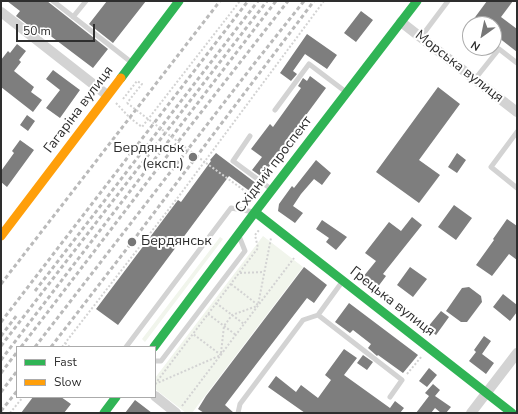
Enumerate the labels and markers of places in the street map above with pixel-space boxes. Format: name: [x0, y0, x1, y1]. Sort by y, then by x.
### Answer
place label: Бердянськ (експ.): [113, 141, 184, 174]
marker: Бердянськ (експ.): [187, 151, 199, 163]
place label: Бердянськ: [141, 234, 212, 250]
marker: Бердянськ: [126, 236, 138, 248]

